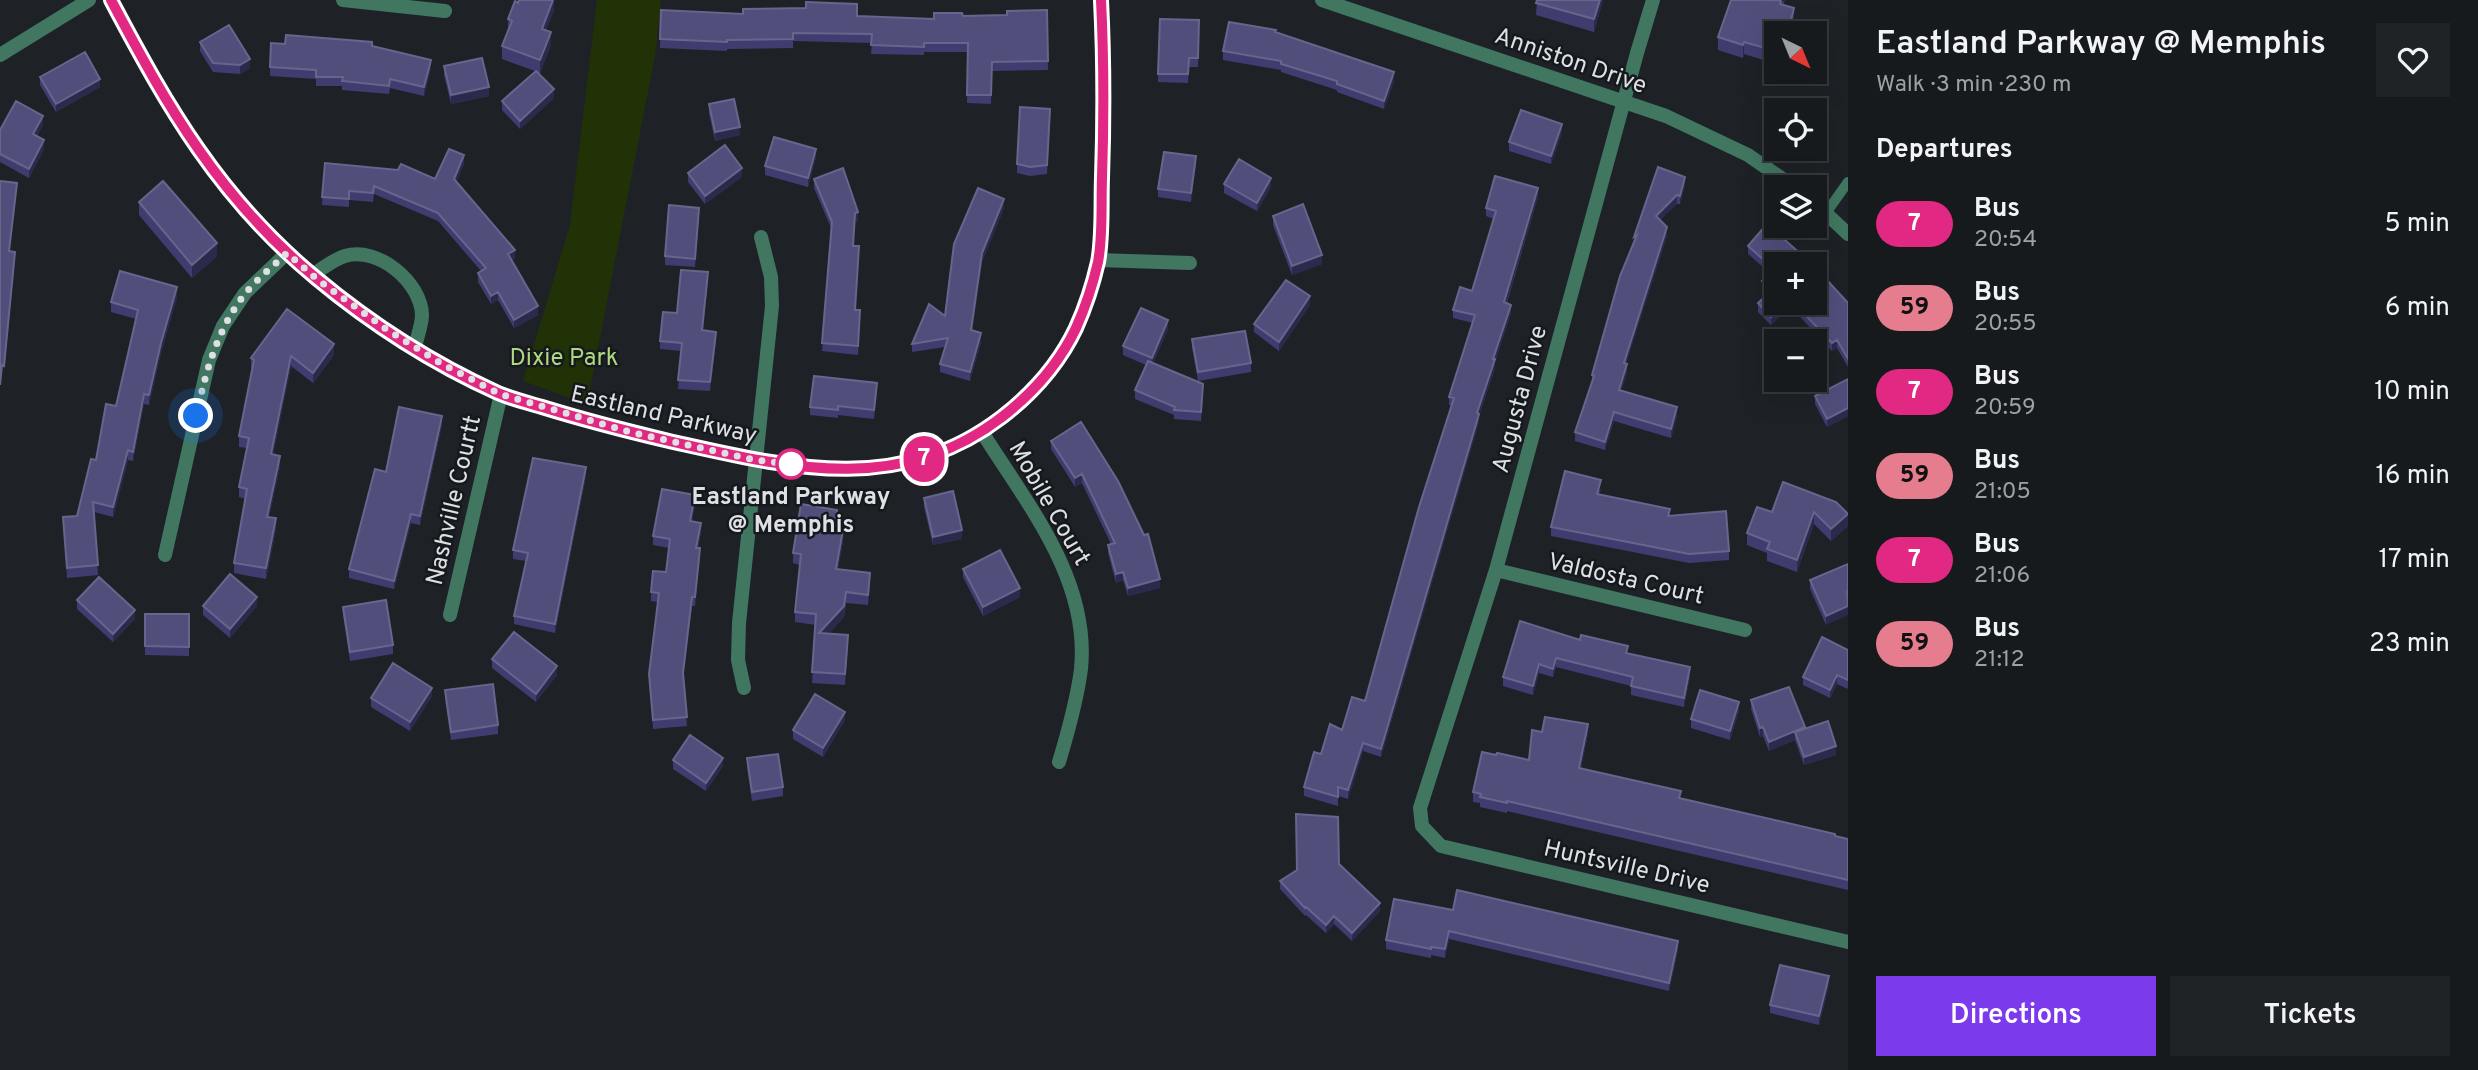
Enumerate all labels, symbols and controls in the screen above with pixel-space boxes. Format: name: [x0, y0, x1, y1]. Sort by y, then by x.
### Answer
north arrow: [1764, 21, 1827, 84]
map controls: [1764, 21, 1827, 392]
street label: Anniston Drive: [1490, 22, 1650, 102]
button: heart: [2376, 23, 2450, 97]
text: Eastland Parkway @ Memphis: [1876, 24, 2326, 66]
text: Walk · 3 min · 230 m: [1876, 71, 2072, 100]
button: locate: [1764, 98, 1827, 161]
text: Departures: [1876, 134, 2013, 167]
button: layers: [1764, 175, 1827, 238]
text: Bus: [1974, 193, 2020, 226]
text: 5 min: [2384, 208, 2450, 241]
text: 7: [1908, 209, 1921, 239]
text: 20:54: [1974, 226, 2037, 255]
button: +: [1764, 252, 1827, 315]
text: Bus: [1974, 277, 2020, 310]
text: 6 min: [2385, 292, 2450, 325]
text: 59: [1900, 293, 1929, 323]
text: 20:55: [1974, 310, 2037, 339]
street label: Augusta Drive: [1487, 322, 1555, 477]
button: −: [1764, 329, 1827, 392]
park label: Dixie Park: [509, 344, 619, 374]
text: Bus: [1974, 361, 2020, 394]
text: 10 min: [2374, 376, 2450, 409]
text: 7: [1908, 377, 1921, 407]
street label: Eastland Parkway: [568, 380, 760, 452]
text: 20:59: [1974, 394, 2036, 423]
your location: [178, 398, 213, 433]
street label: Nashville Courtt: [421, 413, 489, 588]
line badge: 7: [901, 436, 947, 482]
street label: Mobile Court: [1001, 436, 1096, 572]
text: 7: [918, 444, 930, 474]
text: Bus: [1974, 445, 2020, 478]
marker: Eastland Parkway @ Memphis: [776, 449, 806, 479]
text: 16 min: [2375, 460, 2450, 493]
text: 59: [1900, 461, 1929, 491]
text: 21:05: [1974, 478, 2031, 507]
place label: Eastland Parkway @ Memphis: [692, 483, 890, 541]
text: Bus: [1974, 529, 2020, 562]
text: 17 min: [2378, 544, 2450, 577]
text: 7: [1908, 545, 1921, 575]
street label: Valdosta Court: [1545, 547, 1706, 612]
text: 21:06: [1974, 562, 2030, 591]
text: Bus: [1974, 613, 2020, 646]
text: 23 min: [2369, 628, 2450, 661]
text: 59: [1900, 629, 1929, 659]
text: 21:12: [1974, 646, 2025, 675]
street label: Huntsville Drive: [1540, 834, 1713, 902]
button: Directions: [1876, 976, 2156, 1056]
button: Tickets: [2170, 976, 2450, 1056]

